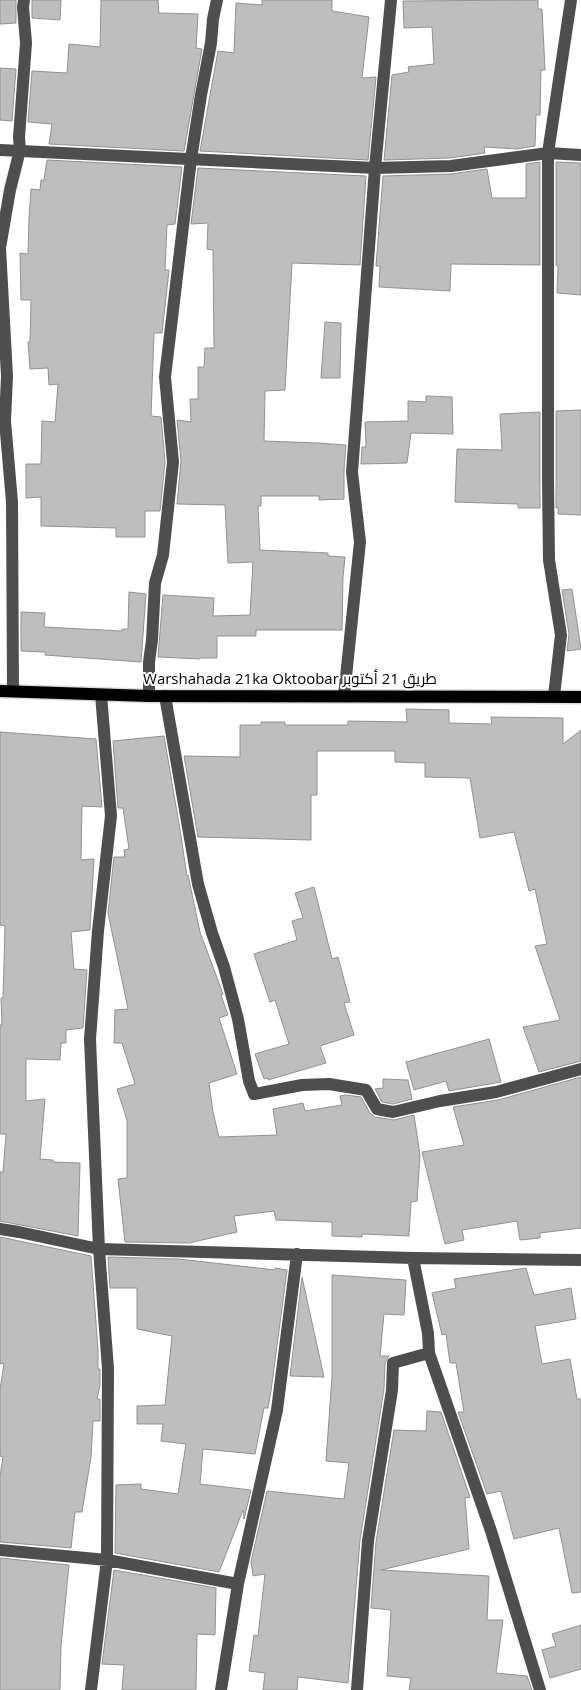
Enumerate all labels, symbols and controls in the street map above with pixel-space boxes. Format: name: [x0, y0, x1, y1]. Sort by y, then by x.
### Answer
street label: Warshahada 21ka Oktoobar طريق 21 أكتوبر: [143, 668, 437, 689]

